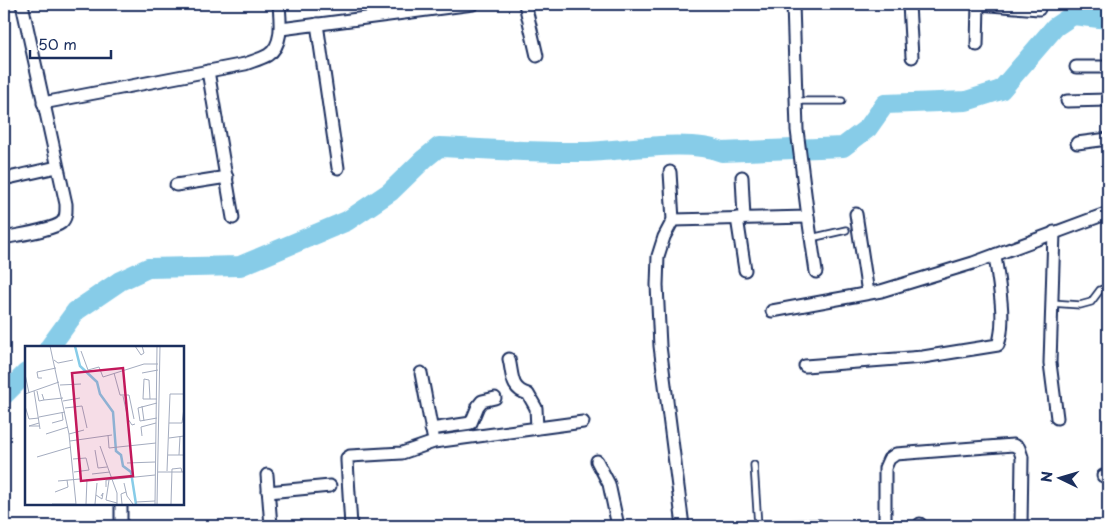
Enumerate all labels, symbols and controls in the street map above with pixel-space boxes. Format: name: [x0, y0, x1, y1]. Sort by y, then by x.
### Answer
scale bar: [30, 28, 111, 60]
text: 50 m: [38, 32, 77, 55]
inset map: [25, 346, 184, 505]
north arrow: [1034, 452, 1084, 502]
text: N: [1036, 470, 1057, 483]

